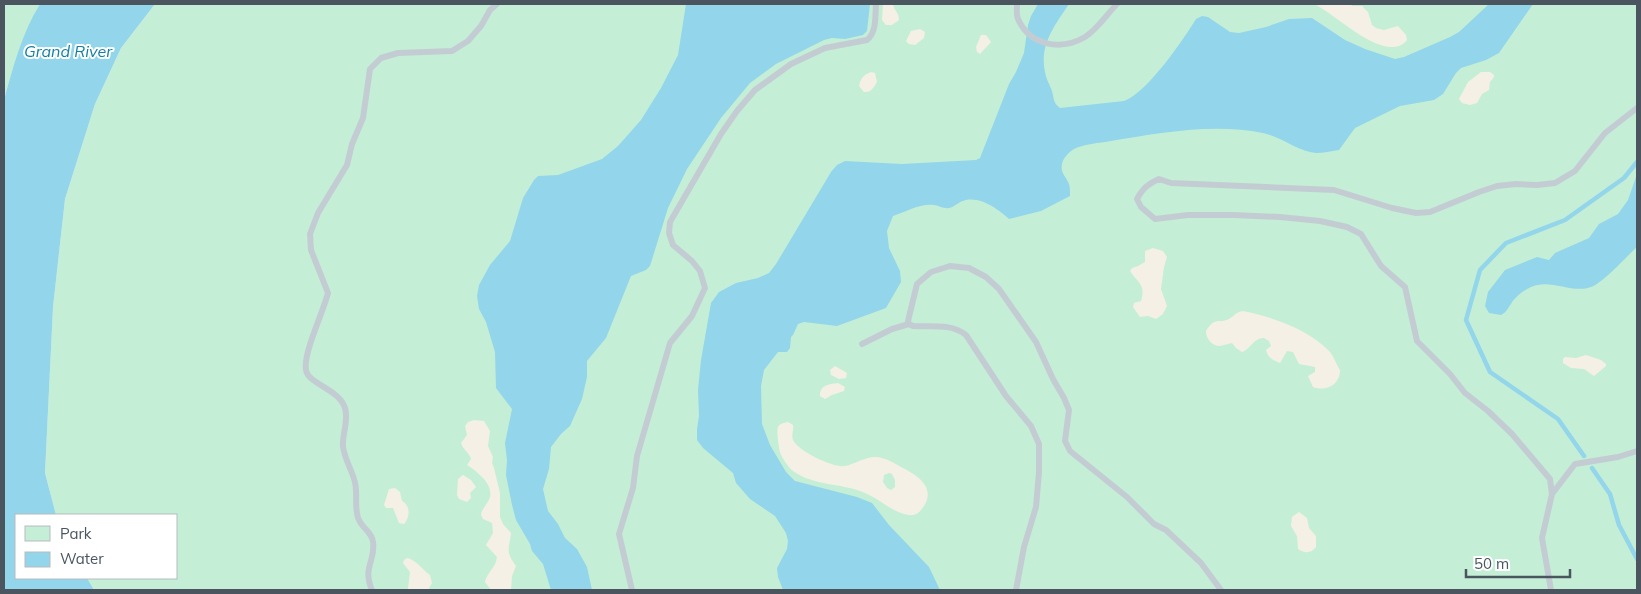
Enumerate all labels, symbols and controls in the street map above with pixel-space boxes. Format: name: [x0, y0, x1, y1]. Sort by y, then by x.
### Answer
water label: Grand River: [24, 41, 113, 61]
legend: [15, 514, 178, 579]
text: Park: [60, 524, 92, 543]
scale bar: [1466, 546, 1570, 578]
text: Water: [60, 549, 104, 568]
text: 50 m: [1474, 554, 1509, 573]

